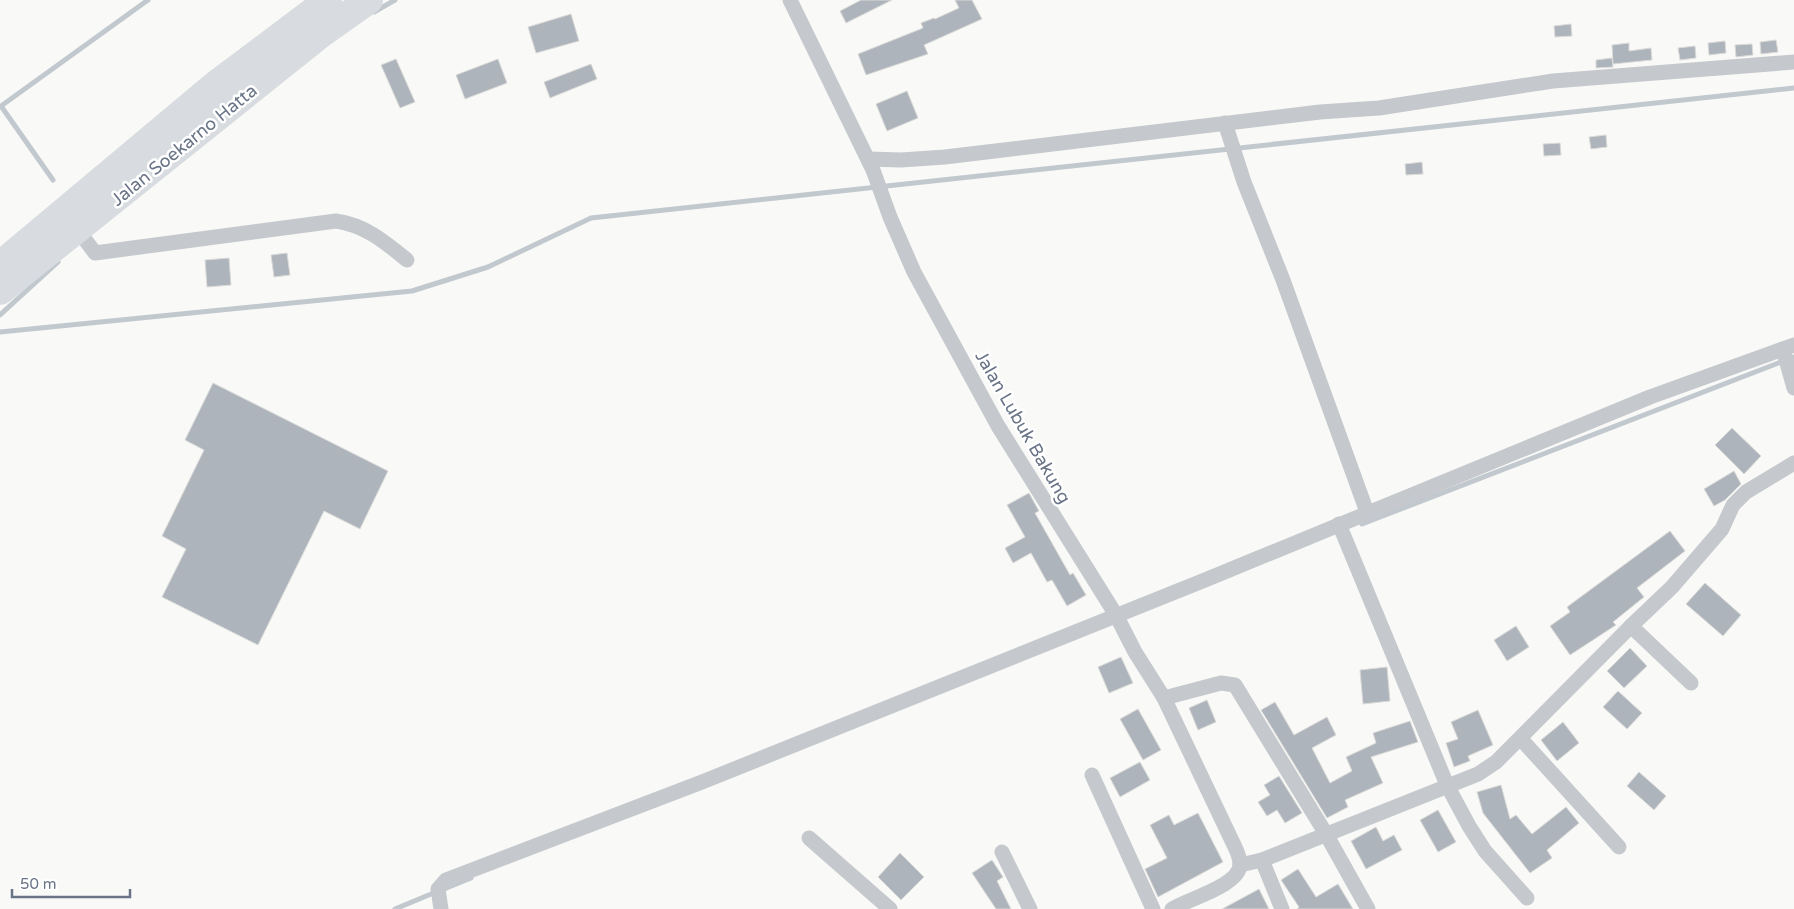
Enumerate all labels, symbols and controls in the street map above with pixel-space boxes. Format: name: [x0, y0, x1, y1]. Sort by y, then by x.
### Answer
street label: Jalan Soekarno Hatta: [107, 79, 261, 211]
street label: Jalan Lubuk Bakung: [970, 347, 1076, 507]
scale bar: [12, 866, 130, 898]
text: 50 m: [20, 875, 57, 893]

